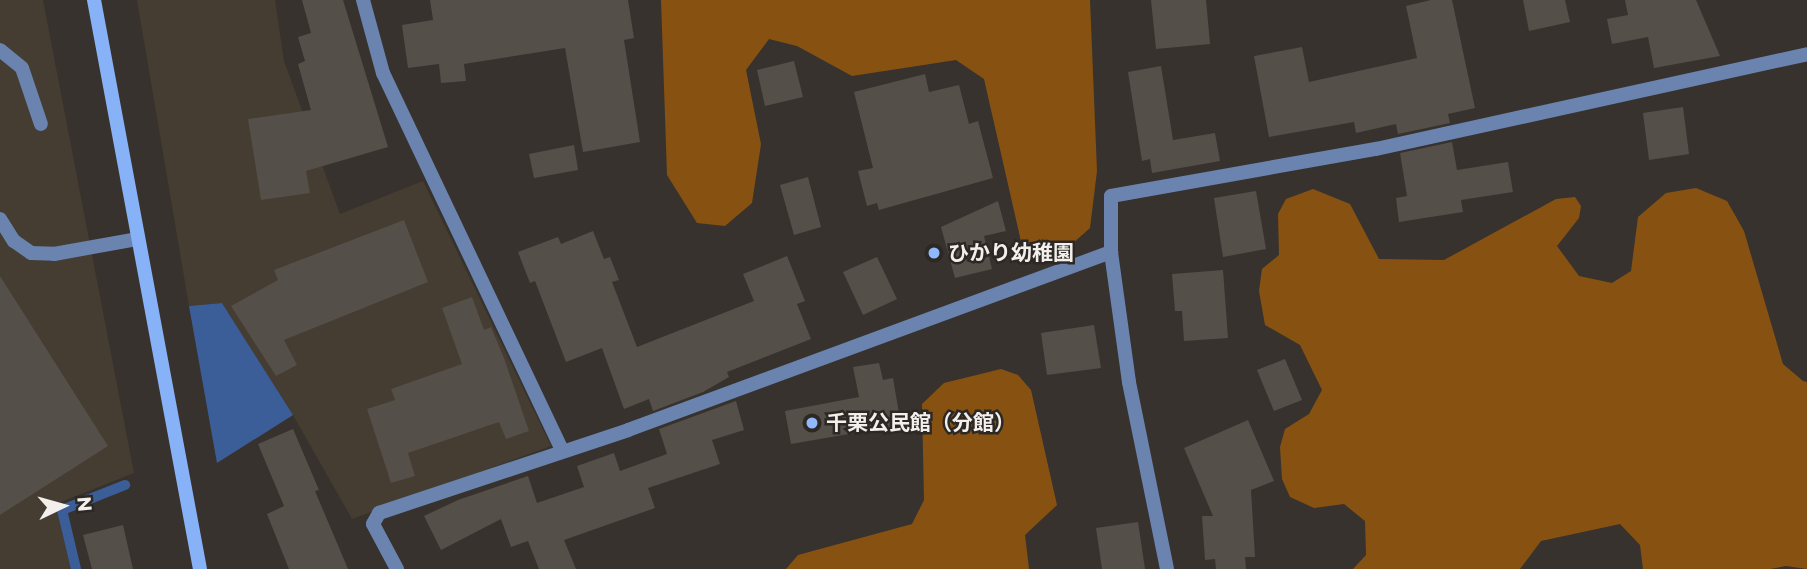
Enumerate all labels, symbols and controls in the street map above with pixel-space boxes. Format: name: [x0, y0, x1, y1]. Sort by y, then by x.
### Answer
place label: ひかり幼稚園: [948, 240, 1074, 266]
marker: ひかり幼稚園: [926, 245, 942, 261]
place label: 千栗公民館（分館）: [826, 410, 1015, 436]
marker: 千栗公民館（分館）: [804, 415, 820, 431]
north arrow: [28, 471, 98, 541]
text: N: [72, 495, 97, 513]

